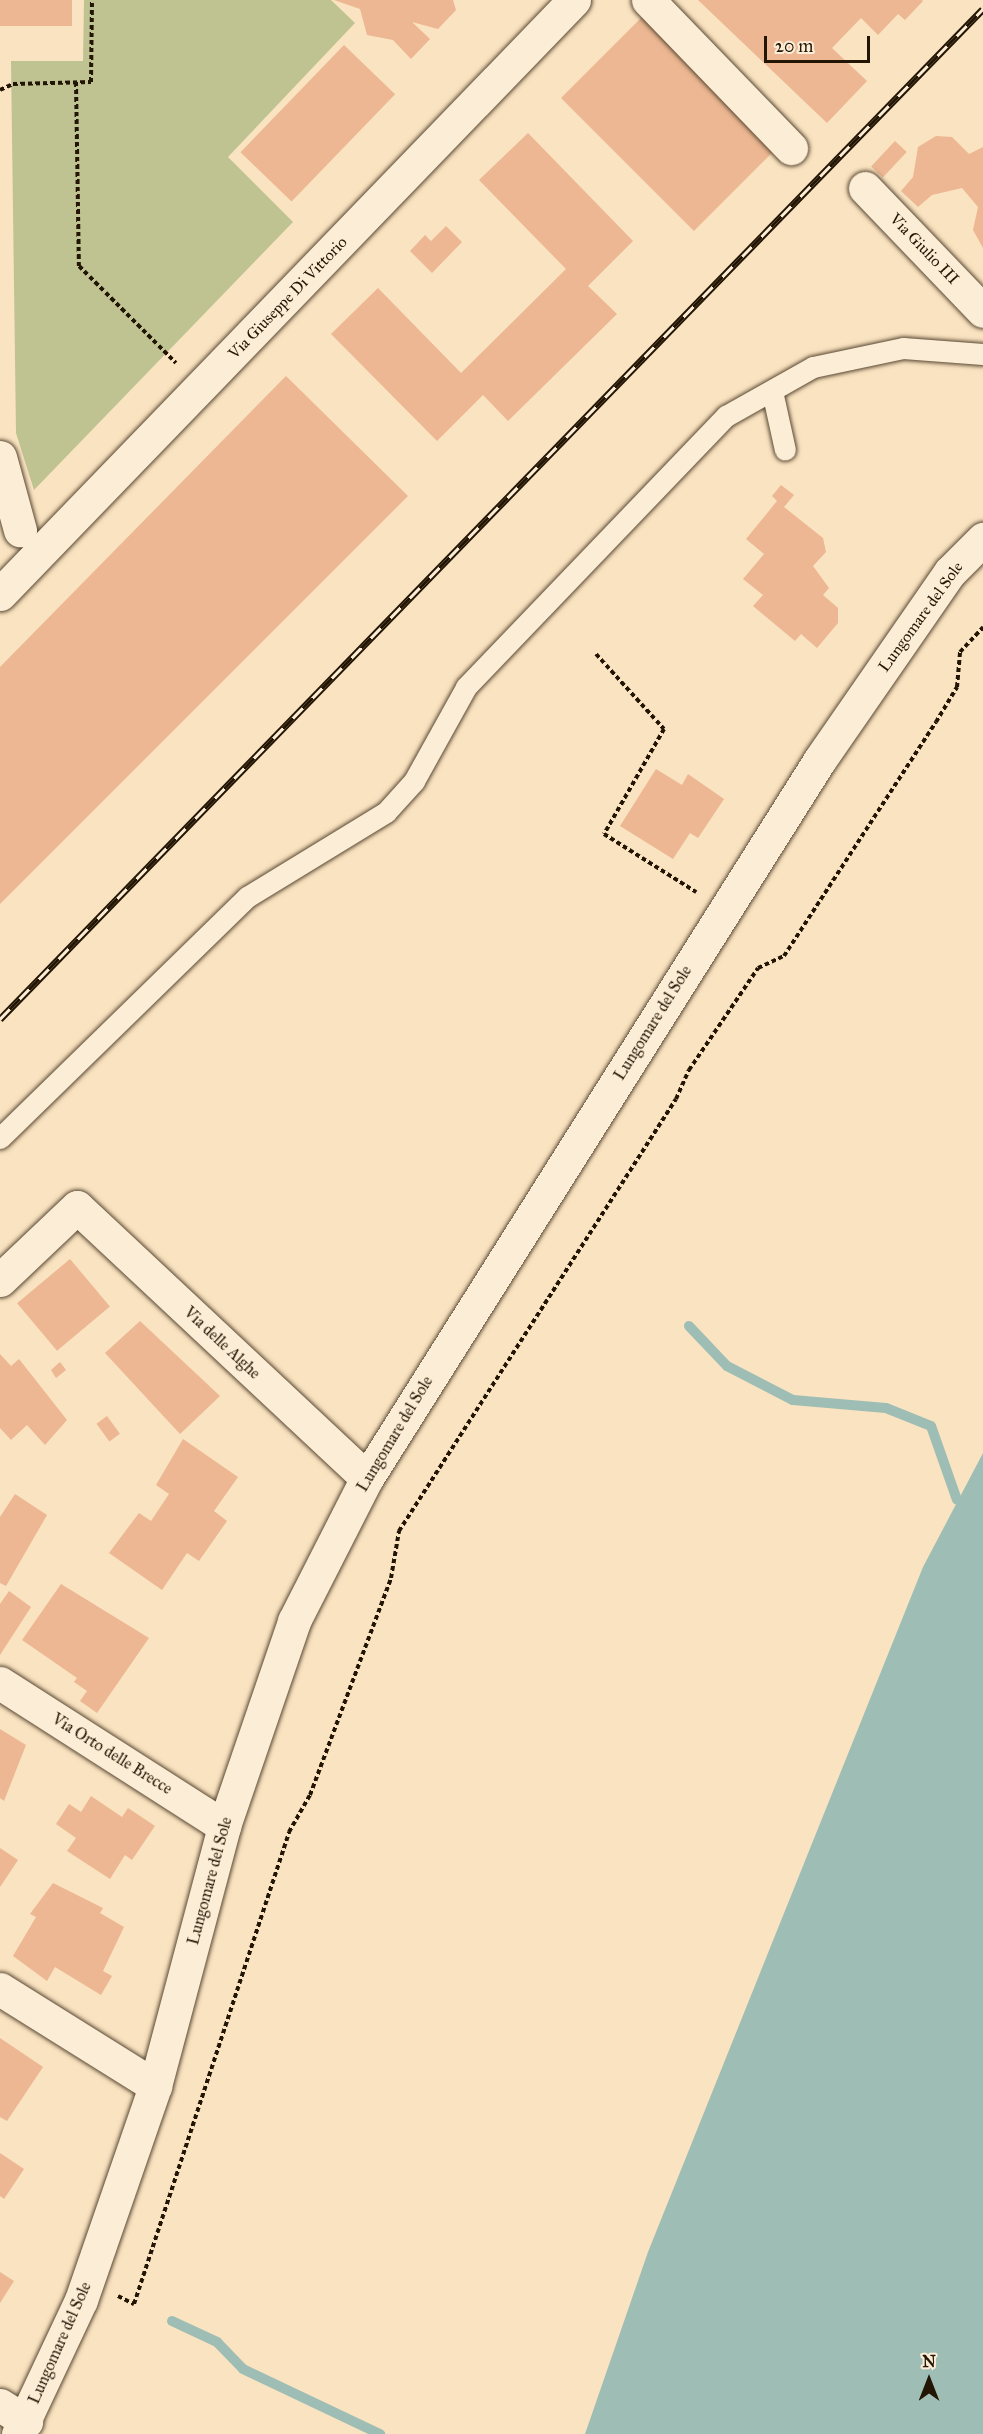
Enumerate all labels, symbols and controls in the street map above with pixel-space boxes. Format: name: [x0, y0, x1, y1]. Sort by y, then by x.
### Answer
scale bar: [767, 24, 874, 62]
text: 20 m: [775, 35, 813, 57]
street label: Via Giulio III: [885, 210, 963, 288]
street label: Via Giuseppe Di Vittorio: [225, 233, 351, 363]
street label: Lungomare del Sole: [875, 558, 967, 676]
street label: Lungomare del Sole: [610, 962, 696, 1084]
street label: Via delle Alghe: [180, 1303, 264, 1383]
street label: Lungomare del Sole: [353, 1373, 437, 1495]
street label: Via Orto delle Brecce: [48, 1709, 176, 1799]
street label: Lungomare del Sole: [184, 1815, 236, 1947]
street label: Lungomare del Sole: [24, 2279, 96, 2407]
north arrow: [899, 2350, 959, 2410]
text: N: [922, 2352, 936, 2371]

